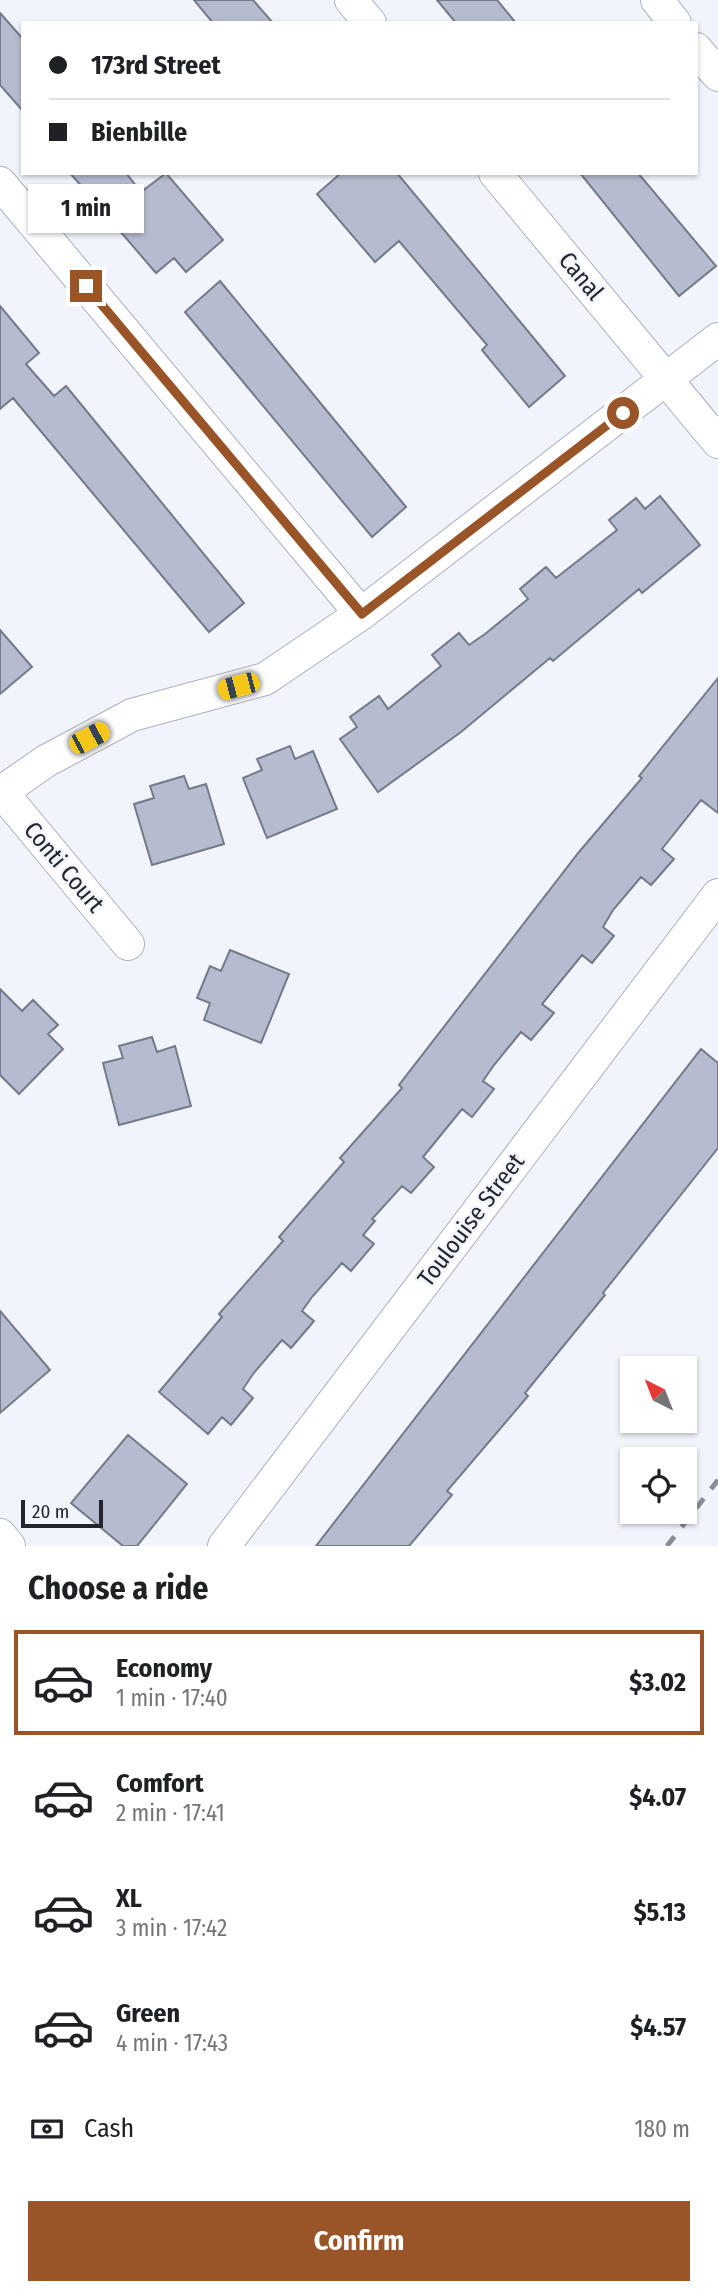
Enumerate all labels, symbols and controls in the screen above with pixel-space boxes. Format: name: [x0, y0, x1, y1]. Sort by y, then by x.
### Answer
text: 173rd Street: [91, 50, 221, 81]
text: Bienbille: [91, 117, 187, 148]
callout: 1 min: [28, 184, 144, 233]
text: 1 min: [61, 194, 111, 222]
street label: Canal: [553, 246, 609, 306]
route end: [70, 270, 102, 302]
route start: [607, 397, 639, 429]
car: [215, 670, 262, 702]
car: [66, 719, 113, 757]
street label: Conti Court: [18, 816, 110, 918]
street label: Toulouise Street: [412, 1148, 530, 1292]
north arrow: [620, 1356, 696, 1433]
map controls: [620, 1356, 697, 1524]
button: locate: [620, 1447, 697, 1524]
scale bar: [21, 1497, 103, 1529]
text: 20 m: [32, 1500, 69, 1523]
text: Choose a ride: [28, 1569, 209, 1607]
icon: car: [32, 1651, 95, 1714]
text: Economy: [116, 1653, 212, 1684]
text: $3.02: [629, 1667, 686, 1698]
text: 1 min · 17:40: [116, 1684, 228, 1712]
icon: car: [32, 1766, 95, 1829]
text: Comfort: [116, 1768, 204, 1799]
text: $4.07: [629, 1782, 686, 1813]
text: 2 min · 17:41: [116, 1799, 225, 1827]
icon: car: [32, 1881, 95, 1944]
text: XL: [116, 1883, 142, 1914]
text: $5.13: [634, 1897, 686, 1928]
text: 3 min · 17:42: [116, 1914, 227, 1942]
icon: car: [32, 1996, 95, 2059]
text: Green: [116, 1998, 180, 2029]
text: $4.57: [630, 2012, 686, 2043]
text: 4 min · 17:43: [116, 2029, 228, 2057]
icon: cash: [28, 2110, 66, 2148]
text: Cash: [84, 2113, 134, 2144]
text: 180 m: [634, 2115, 690, 2143]
button: Confirm: [28, 2201, 690, 2281]

